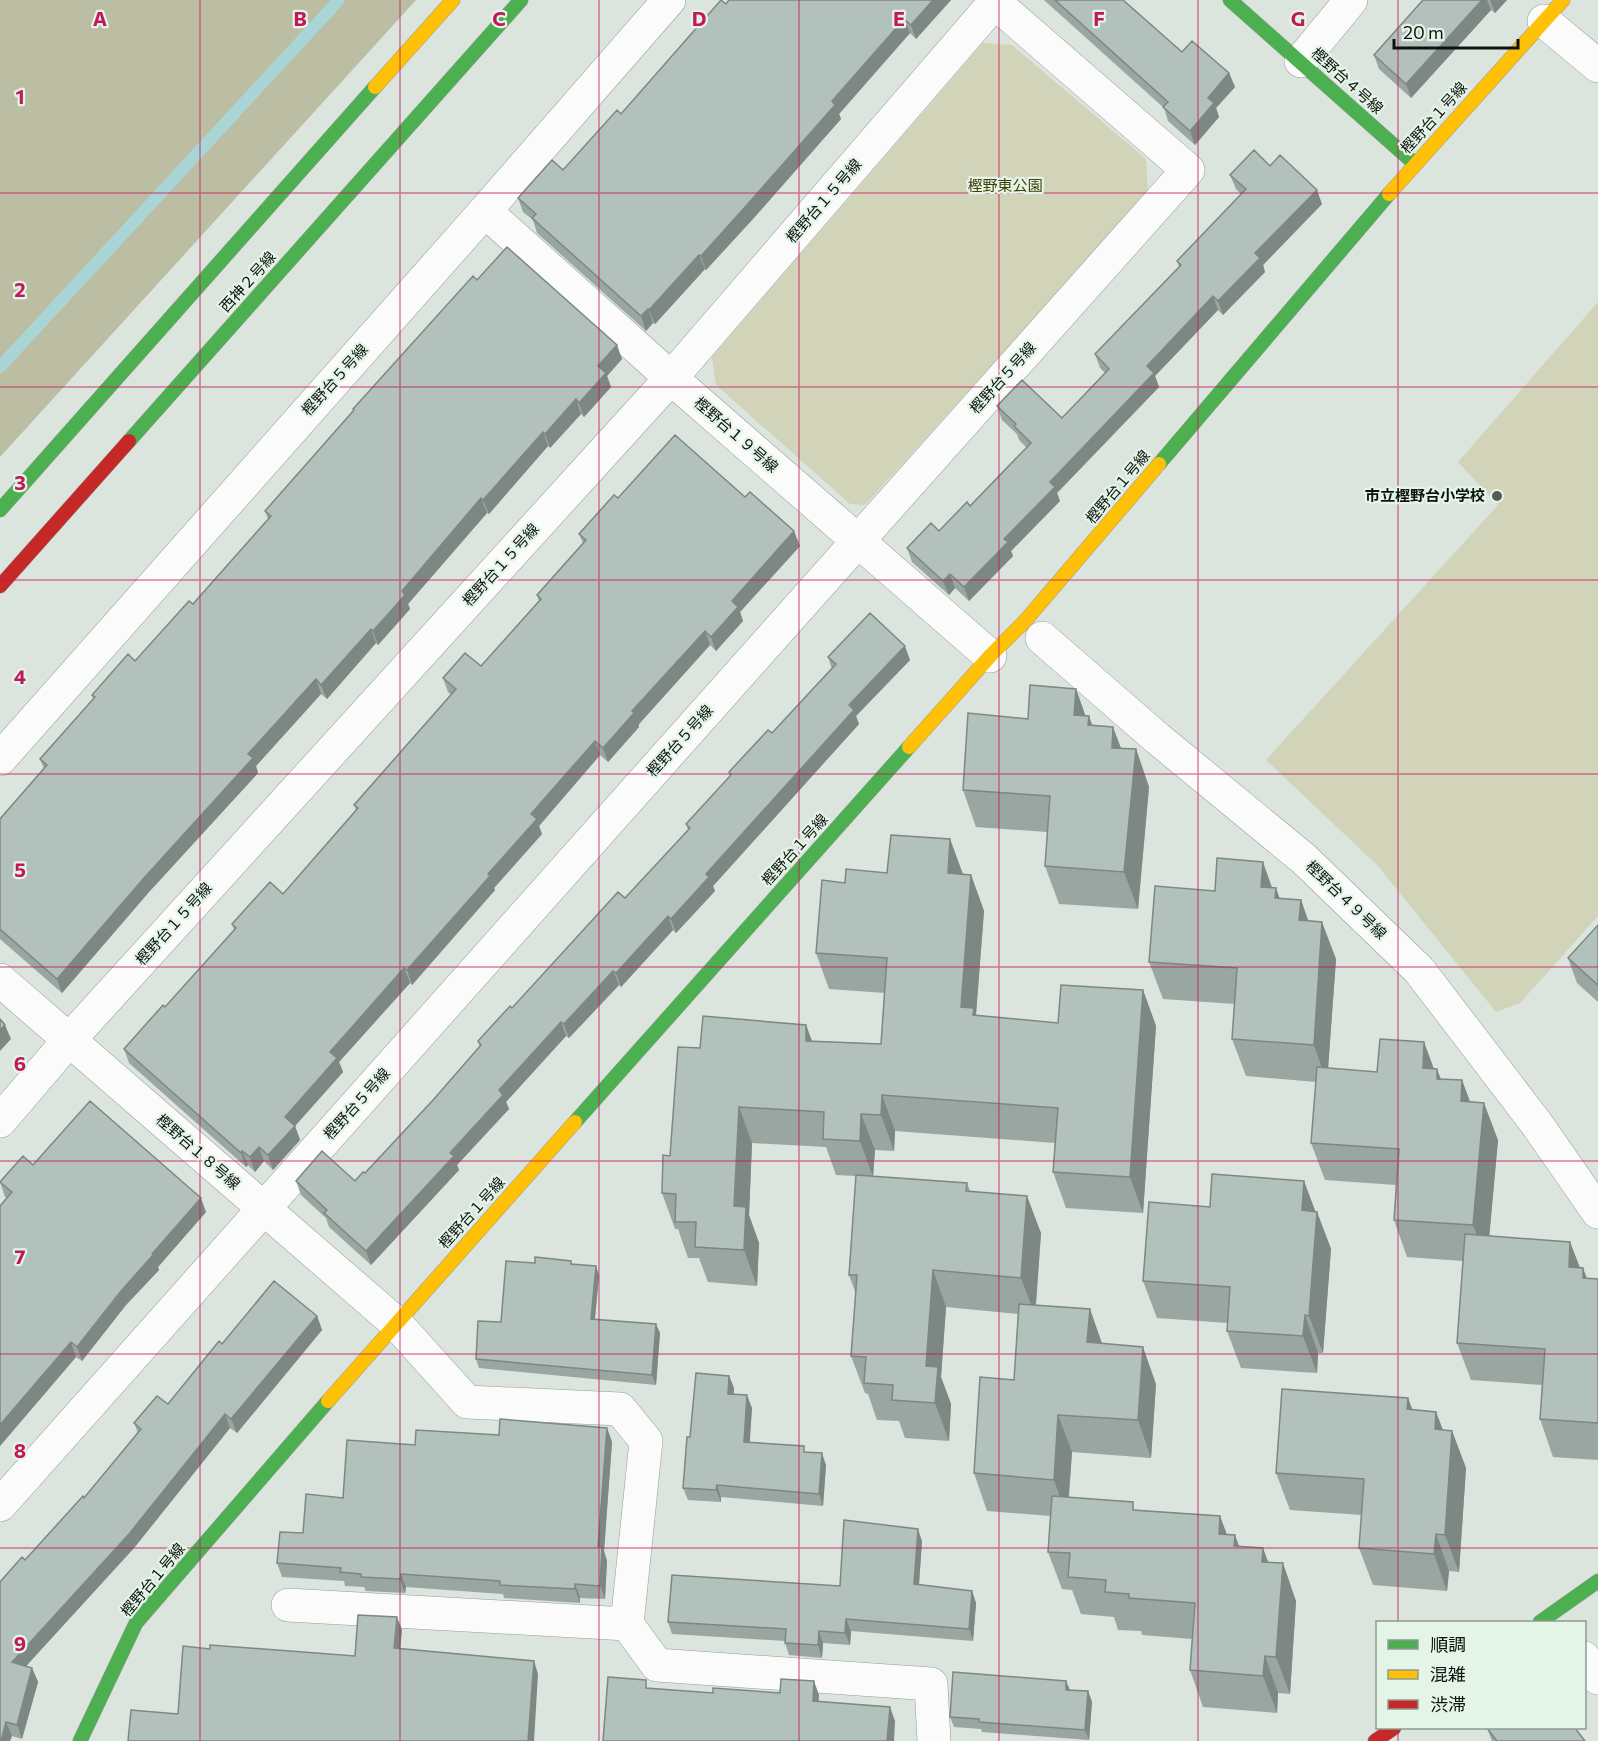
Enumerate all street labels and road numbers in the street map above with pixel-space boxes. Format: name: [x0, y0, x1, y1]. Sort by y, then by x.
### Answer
street label: 樫野台４号線: [1308, 43, 1387, 117]
street label: 樫野台１号線: [1396, 78, 1470, 157]
street label: 樫野台１５号線: [782, 155, 864, 246]
street label: 西神２号線: [215, 247, 279, 315]
street label: 樫野台５号線: [965, 338, 1039, 417]
street label: 樫野台５号線: [297, 340, 371, 419]
street label: 樫野台１９号線: [691, 393, 782, 475]
street label: 樫野台１号線: [1081, 446, 1153, 527]
street label: 樫野台１５号線: [458, 519, 542, 609]
street label: 樫野台５号線: [642, 701, 716, 780]
street label: 樫野台１号線: [757, 810, 831, 889]
street label: 樫野台４９号線: [1303, 856, 1391, 942]
street label: 樫野台１５号線: [131, 878, 215, 968]
street label: 樫野台５号線: [319, 1064, 393, 1143]
street label: 樫野台１８号線: [153, 1110, 244, 1192]
street label: 樫野台１号線: [434, 1173, 508, 1252]
street label: 樫野台１号線: [116, 1539, 188, 1620]

